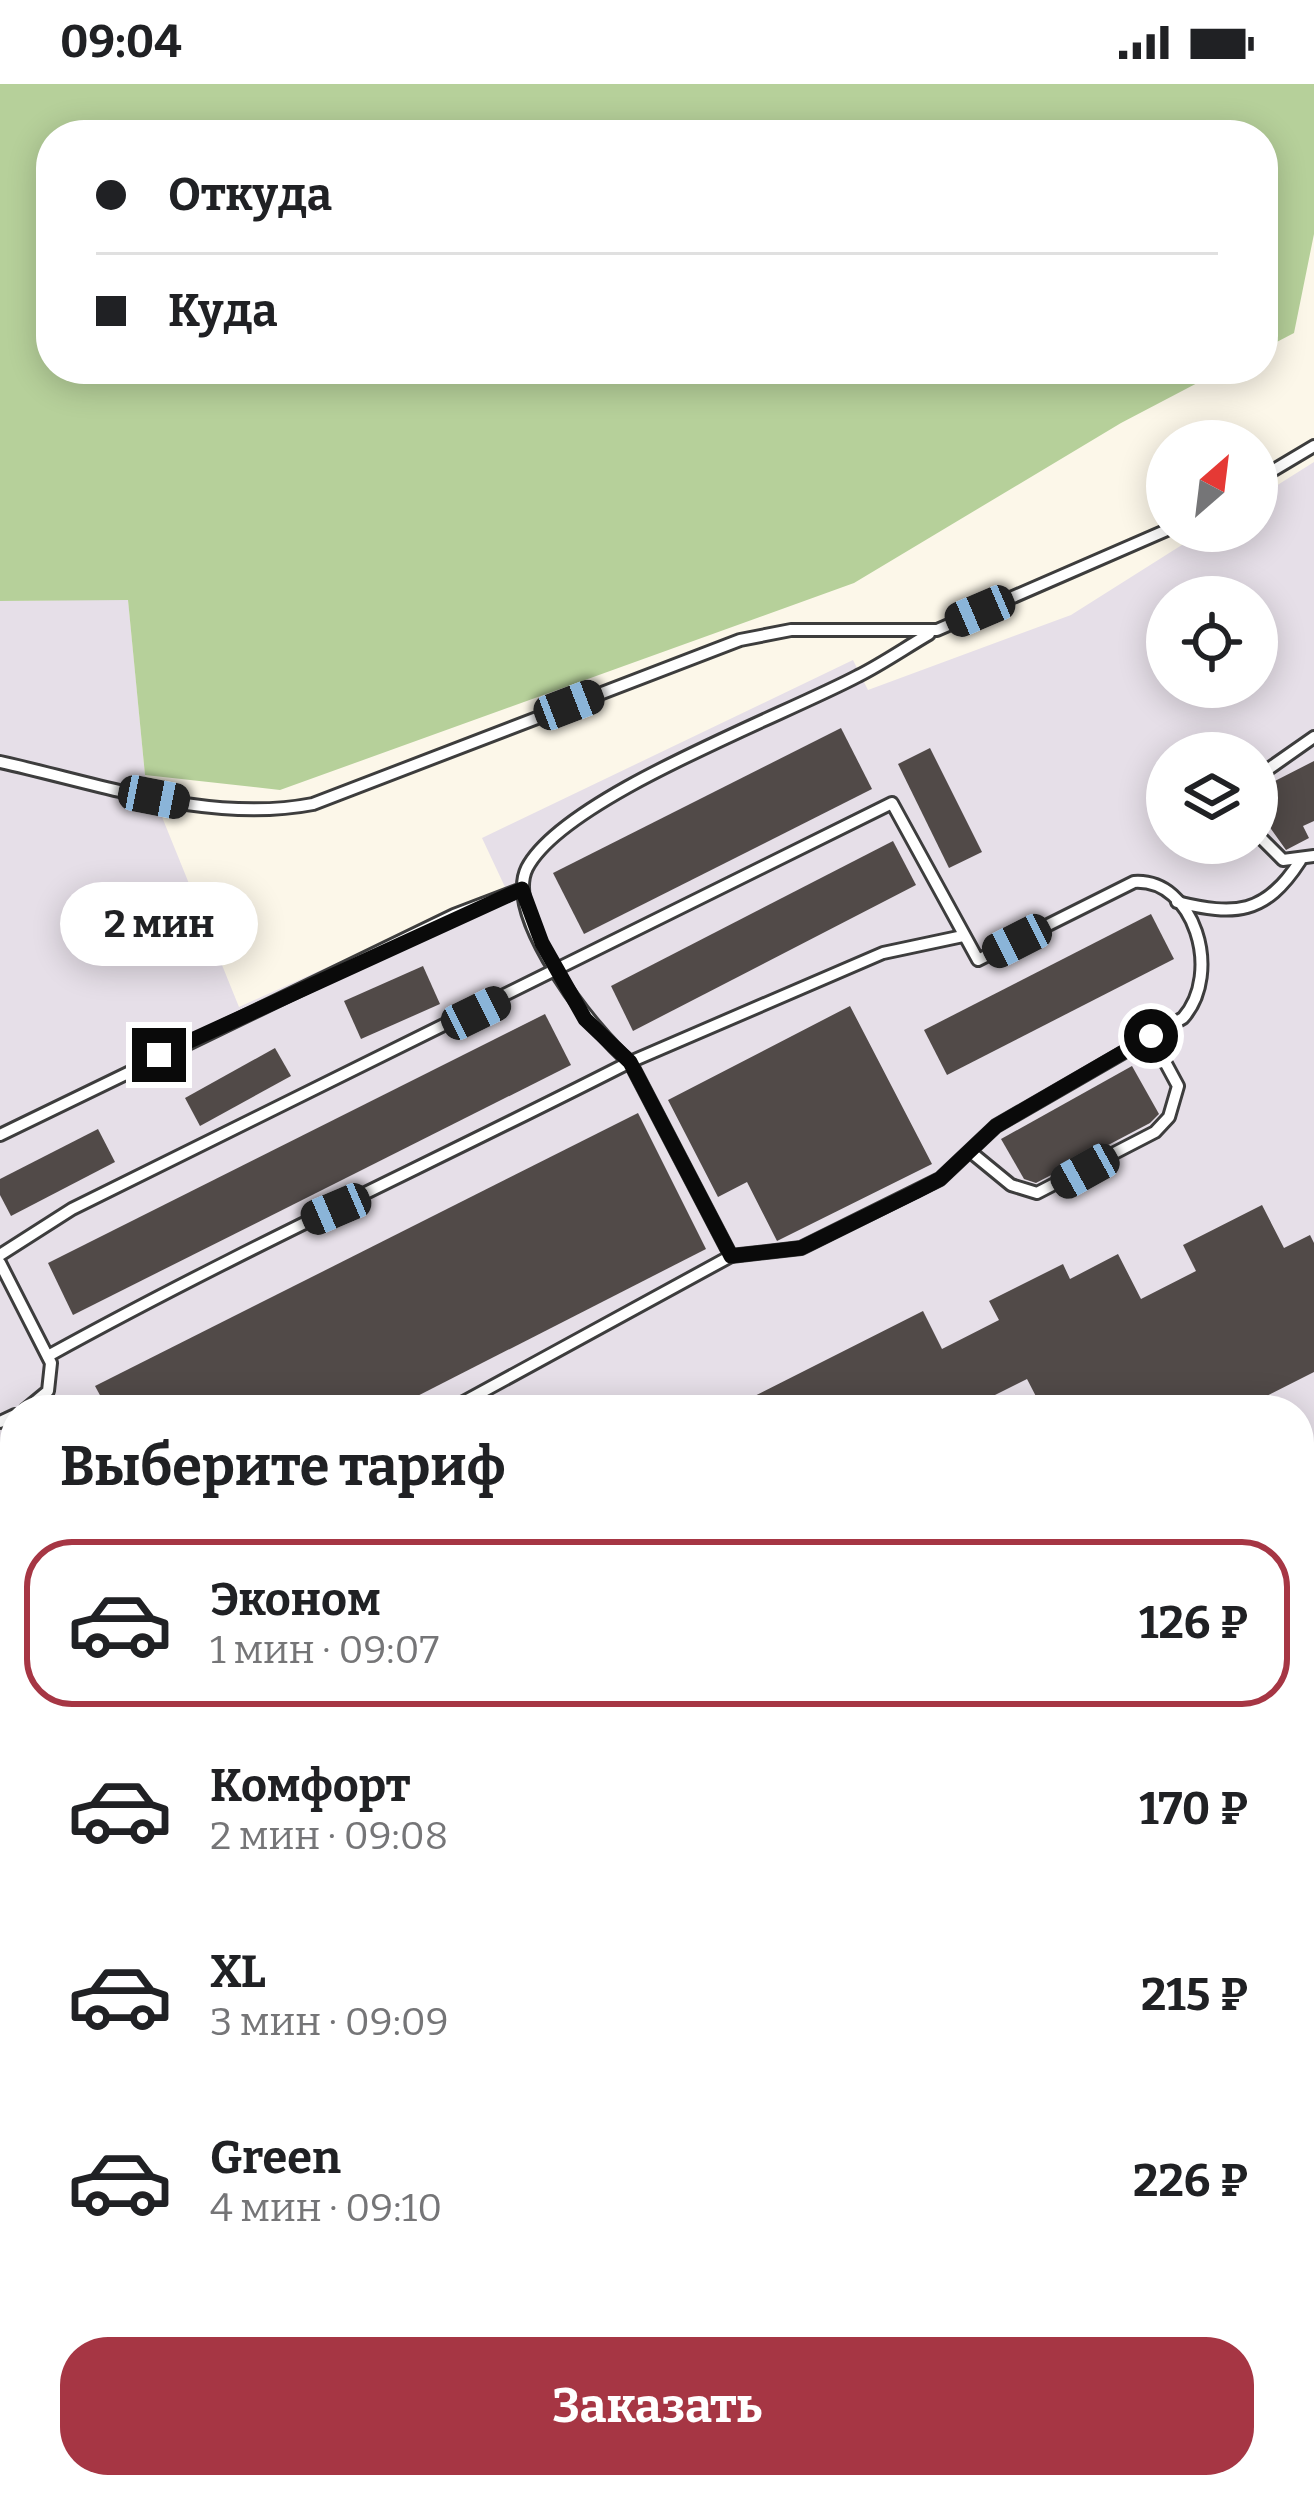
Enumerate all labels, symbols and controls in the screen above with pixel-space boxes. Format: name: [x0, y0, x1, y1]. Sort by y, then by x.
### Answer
text: 09:04: [60, 15, 182, 69]
text: Откуда: [168, 168, 332, 222]
text: Куда: [168, 284, 278, 338]
north arrow: [1146, 420, 1278, 552]
map controls: [1146, 420, 1278, 864]
button: locate: [1146, 576, 1278, 708]
car: [940, 580, 1020, 642]
car: [529, 675, 609, 735]
button: layers: [1146, 732, 1278, 864]
car: [115, 772, 193, 822]
callout: 2 мин: [60, 881, 258, 965]
text: 2 мин: [104, 901, 214, 947]
car: [977, 909, 1057, 973]
car: [436, 981, 516, 1045]
route start: [1124, 1009, 1178, 1063]
route end: [132, 1028, 186, 1082]
car: [1045, 1138, 1125, 1204]
car: [296, 1178, 376, 1240]
text: Выберите тариф: [60, 1435, 505, 1499]
icon: car: [66, 1569, 174, 1677]
text: Эконом: [210, 1573, 381, 1627]
text: 126 ₽: [1139, 1596, 1248, 1650]
text: 1 мин · 09:07: [210, 1627, 439, 1673]
icon: car: [66, 1755, 174, 1863]
text: Комфорт: [210, 1759, 410, 1813]
text: 170 ₽: [1139, 1782, 1248, 1836]
text: 2 мин · 09:08: [210, 1813, 448, 1859]
icon: car: [66, 1941, 174, 2049]
text: XL: [210, 1945, 266, 1999]
text: 215 ₽: [1141, 1968, 1248, 2022]
text: 3 мин · 09:09: [210, 1999, 449, 2045]
icon: car: [66, 2127, 174, 2235]
text: Green: [210, 2131, 341, 2185]
text: 226 ₽: [1133, 2154, 1248, 2208]
text: 4 мин · 09:10: [210, 2185, 442, 2231]
button: Заказать: [60, 2337, 1254, 2475]

